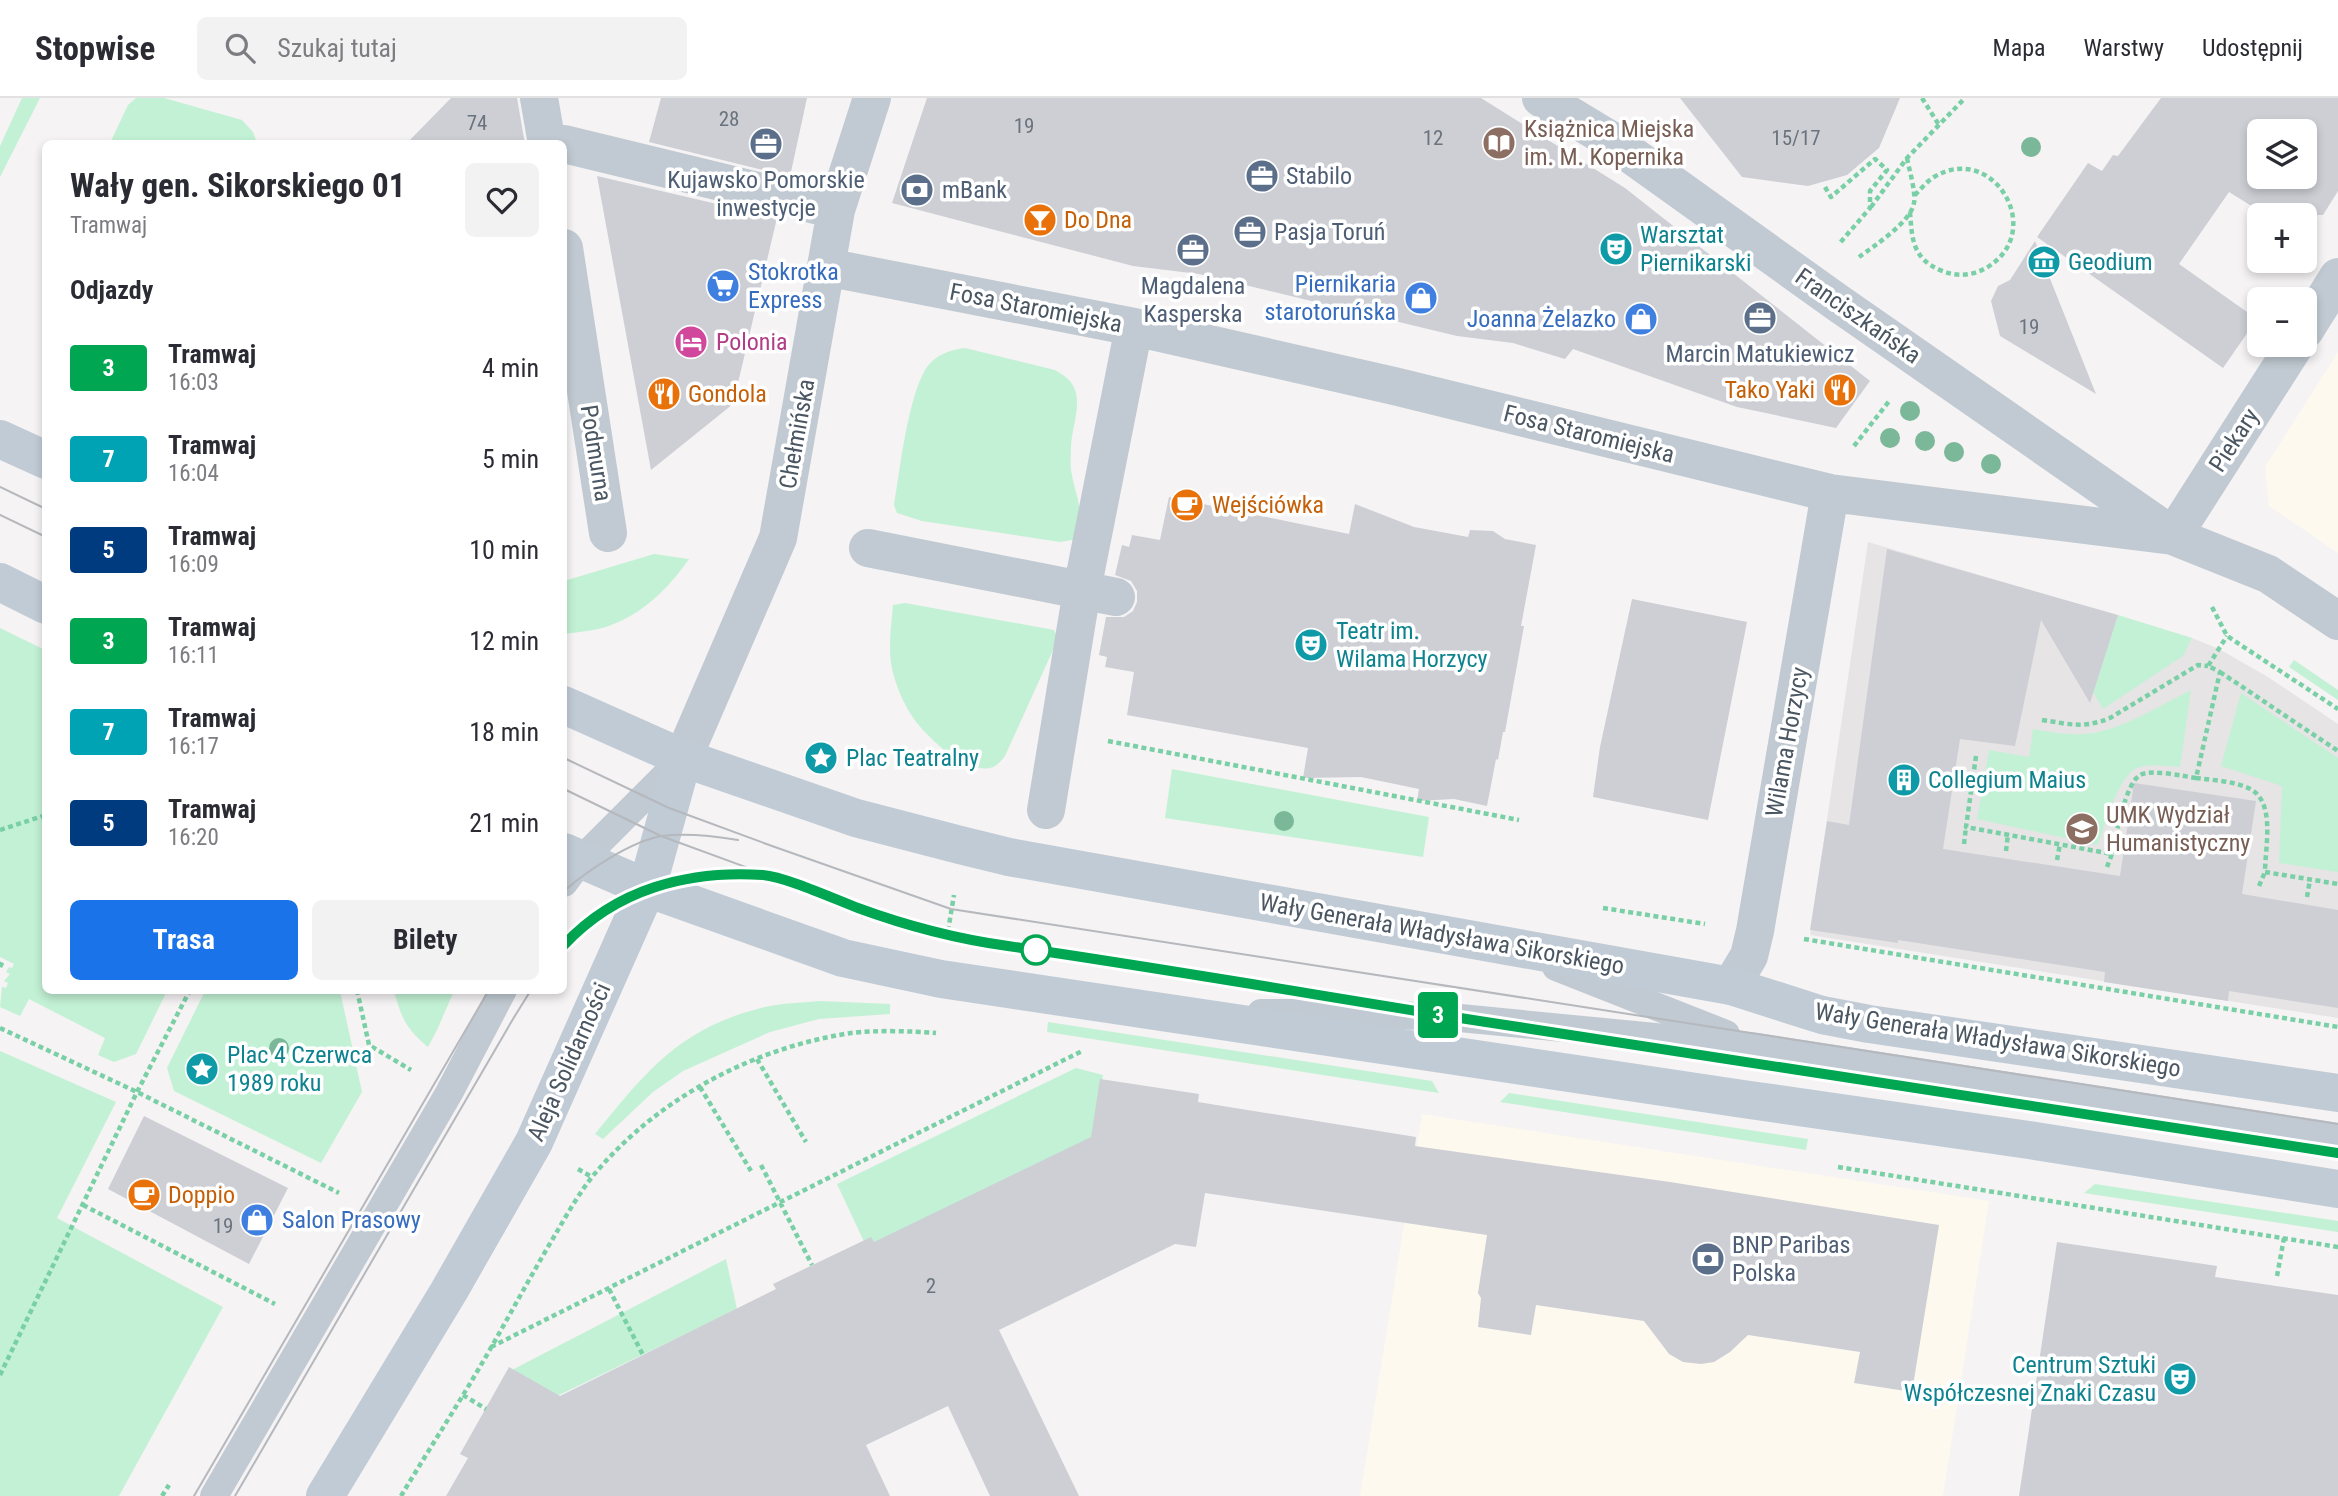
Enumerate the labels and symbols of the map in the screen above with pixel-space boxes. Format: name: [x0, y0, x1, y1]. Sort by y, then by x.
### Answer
house number: 28: [719, 107, 739, 131]
house number: 74: [467, 111, 487, 135]
house number: 19: [1014, 114, 1034, 138]
place label: Książnica Miejska im. M. Kopernika: [1524, 115, 1694, 171]
library icon: Książnica Miejska im. M. Kopernika: [1480, 124, 1518, 162]
office icon: Kujawsko Pomorskie inwestycje: [747, 125, 785, 163]
house number: 12: [1423, 126, 1443, 150]
house number: 15/17: [1771, 126, 1821, 150]
office icon: Stabilo: [1243, 157, 1281, 195]
place label: Stabilo: [1286, 162, 1352, 190]
place label: Kujawsko Pomorskie inwestycje: [667, 166, 865, 222]
bank icon: mBank: [898, 171, 936, 209]
place label: mBank: [942, 176, 1007, 204]
bar icon: Do Dna: [1021, 201, 1059, 239]
place label: Do Dna: [1064, 206, 1132, 234]
office icon: Pasja Toruń: [1231, 213, 1269, 251]
place label: Pasja Toruń: [1274, 218, 1385, 246]
place label: Warsztat Piernikarski: [1640, 221, 1751, 277]
theatre icon: Warsztat Piernikarski: [1597, 230, 1635, 268]
office icon: Magdalena Kasperska: [1174, 231, 1212, 269]
museum icon: Geodium: [2025, 243, 2063, 281]
place label: Geodium: [2068, 248, 2153, 276]
place label: Stokrotka Express: [748, 258, 839, 314]
street label: Franciszkańska: [1790, 263, 1926, 369]
supermarket icon: Stokrotka Express: [704, 267, 742, 305]
place label: Piernikaria starotoruńska: [1265, 270, 1396, 326]
place label: Magdalena Kasperska: [1141, 272, 1245, 328]
street label: Fosa Staromiejska: [947, 278, 1125, 338]
shop icon: Piernikaria starotoruńska: [1402, 279, 1440, 317]
office icon: Marcin Matukiewicz: [1741, 299, 1779, 337]
shop icon: Joanna Żelazko: [1622, 300, 1660, 338]
place label: Joanna Żelazko: [1467, 305, 1616, 333]
house number: 19: [2019, 315, 2039, 339]
hotel icon: Polonia: [672, 323, 710, 361]
place label: Polonia: [716, 328, 787, 356]
place label: Marcin Matukiewicz: [1665, 340, 1855, 368]
restaurant icon: Tako Yaki: [1821, 371, 1859, 409]
restaurant icon: Gondola: [645, 375, 683, 413]
place label: Tako Yaki: [1724, 376, 1815, 404]
street label: Chełmińska: [774, 377, 820, 491]
place label: Gondola: [688, 380, 767, 408]
street label: Fosa Staromiejska: [1501, 399, 1677, 469]
street label: Podmurna: [575, 403, 617, 503]
street label: Piekary: [2203, 403, 2265, 477]
cafe icon: Wejściówka: [1168, 486, 1206, 524]
place label: Wejściówka: [1212, 491, 1324, 519]
place label: Teatr im. Wilama Horzycy: [1336, 617, 1488, 673]
theatre icon: Teatr im. Wilama Horzycy: [1292, 626, 1330, 664]
street label: Wilama Horzycy: [1760, 665, 1814, 819]
place icon: Plac Teatralny: [802, 739, 840, 777]
place label: Plac Teatralny: [846, 744, 979, 772]
building icon: Collegium Maius: [1885, 761, 1923, 799]
place label: Collegium Maius: [1928, 766, 2086, 794]
place label: UMK Wydział Humanistyczny: [2106, 801, 2250, 857]
school or university icon: UMK Wydział Humanistyczny: [2063, 810, 2101, 848]
street label: Wały Generała Władysława Sikorskiego: [1257, 888, 1627, 980]
unlabelled marker: [1021, 935, 1051, 965]
street label: Aleja Solidarności: [522, 978, 616, 1146]
line badge: 3: [1415, 992, 1461, 1038]
street label: Wały Generała Władysława Sikorskiego: [1813, 997, 2183, 1083]
place label: Plac 4 Czerwca 1989 roku: [227, 1041, 372, 1097]
place icon: Plac 4 Czerwca 1989 roku: [183, 1050, 221, 1088]
cafe icon: Doppio: [125, 1176, 163, 1214]
place label: Doppio: [168, 1181, 235, 1209]
shop icon: Salon Prasowy: [238, 1201, 276, 1239]
place label: Salon Prasowy: [282, 1206, 421, 1234]
house number: 19: [213, 1214, 233, 1238]
place label: BNP Paribas Polska: [1732, 1231, 1851, 1287]
bank icon: BNP Paribas Polska: [1689, 1240, 1727, 1278]
house number: 2: [926, 1274, 936, 1298]
place label: Centrum Sztuki Współczesnej Znaki Czasu: [1904, 1351, 2156, 1407]
theatre icon: Centrum Sztuki Współczesnej Znaki Czasu: [2161, 1360, 2199, 1398]

